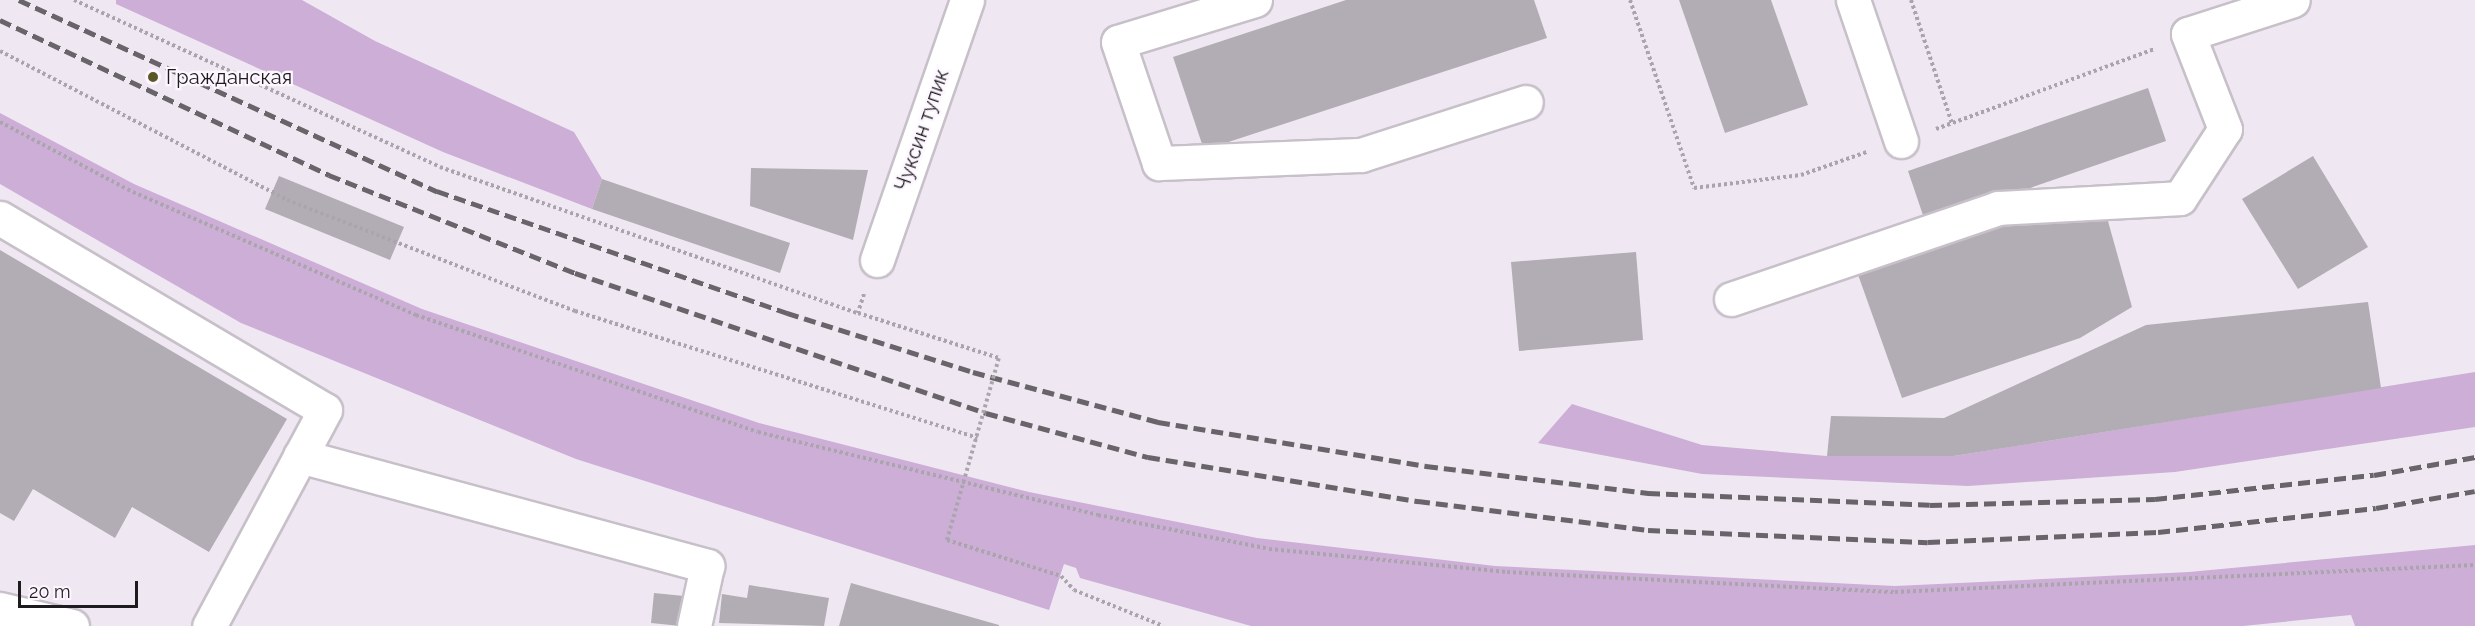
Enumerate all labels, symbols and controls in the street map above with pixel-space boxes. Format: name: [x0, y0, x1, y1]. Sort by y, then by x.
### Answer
place label: Гражданская: [166, 65, 292, 89]
street label: Чуксин тупик: [890, 66, 954, 194]
marker: Гражданская: [144, 68, 162, 86]
scale bar: [21, 569, 141, 607]
text: 20 m: [29, 581, 71, 602]

